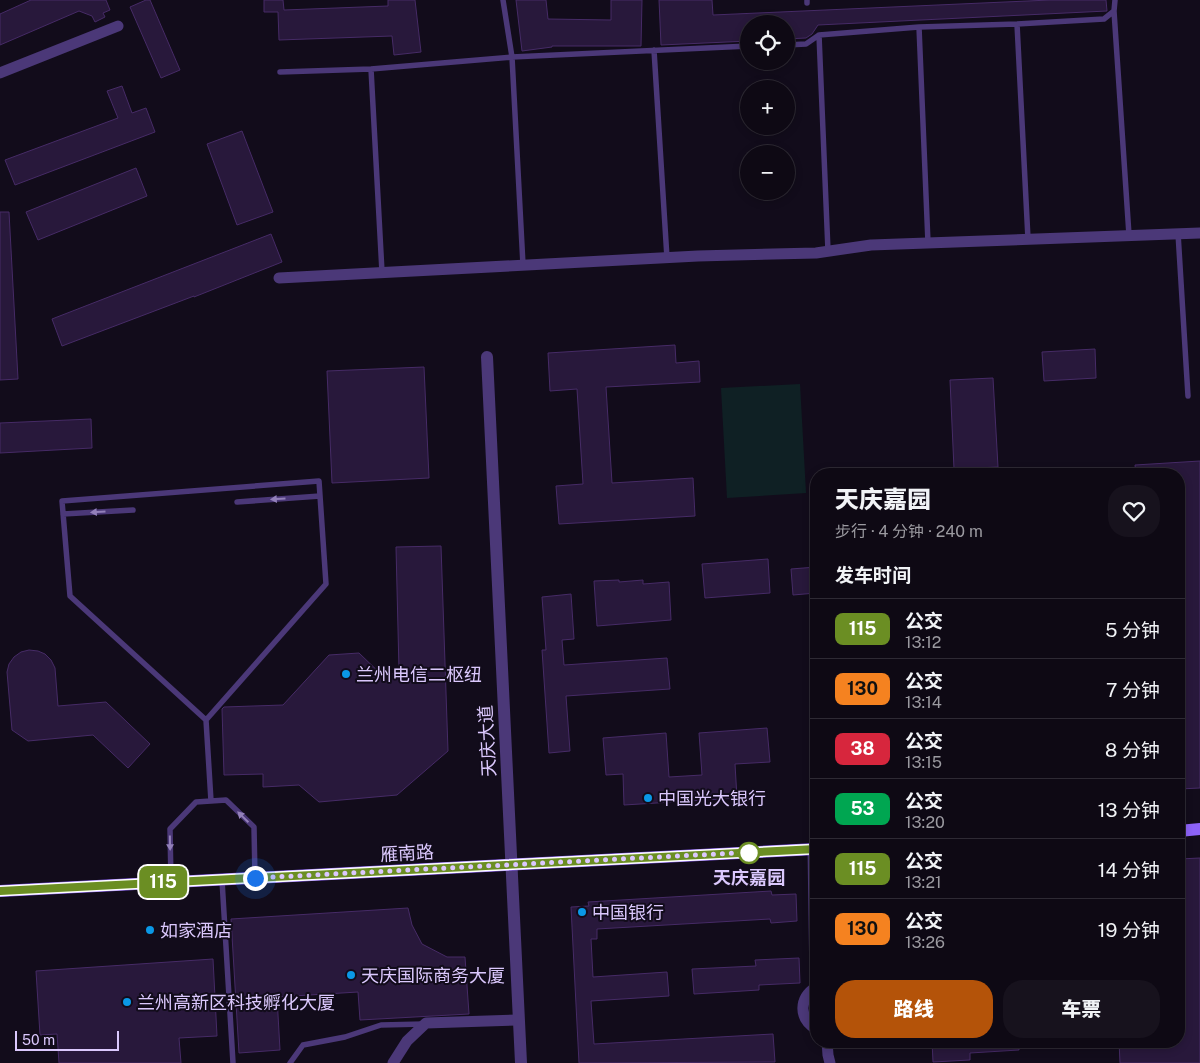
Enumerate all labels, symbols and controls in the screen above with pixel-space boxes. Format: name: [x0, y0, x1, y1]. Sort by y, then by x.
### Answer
map controls: [740, 15, 795, 200]
button: locate: [740, 15, 795, 70]
button: +: [740, 80, 795, 135]
button: −: [740, 145, 795, 200]
text: 天庆嘉园: [835, 485, 931, 513]
button: heart: [1108, 485, 1160, 537]
one-way arrow: [270, 496, 286, 504]
one-way arrow: [90, 508, 106, 516]
text: 步行 · 4 分钟 · 240 m: [835, 522, 983, 541]
text: 发车时间: [835, 564, 911, 586]
text: 公交: [905, 610, 943, 632]
text: 115: [849, 618, 876, 639]
text: 5 分钟: [1105, 619, 1160, 641]
text: 13:12: [905, 633, 941, 652]
place label: 兰州电信二枢纽: [356, 664, 482, 685]
marker: 兰州电信二枢纽: [340, 668, 352, 680]
text: 公交: [905, 670, 943, 692]
text: 130: [847, 678, 878, 699]
text: 7 分钟: [1106, 679, 1160, 701]
text: 13:14: [905, 693, 942, 712]
street label: 天庆大道: [475, 704, 499, 778]
text: 公交: [905, 730, 943, 752]
text: 38: [851, 738, 875, 759]
text: 8 分钟: [1105, 739, 1160, 761]
text: 13:15: [905, 753, 942, 772]
place label: 中国光大银行: [658, 788, 766, 809]
text: 公交: [905, 790, 943, 812]
marker: 中国光大银行: [642, 792, 654, 804]
text: 53: [850, 798, 875, 819]
text: 13 分钟: [1098, 799, 1160, 821]
one-way arrow: [237, 811, 249, 823]
text: 13:20: [905, 813, 945, 832]
one-way arrow: [166, 835, 174, 851]
street label: 雁南路: [379, 841, 435, 865]
marker: 天庆嘉园: [738, 842, 760, 864]
text: 公交: [905, 850, 943, 872]
text: 115: [849, 858, 876, 879]
text: 14 分钟: [1098, 859, 1160, 881]
line badge: 115: [134, 866, 192, 898]
your location: [243, 866, 268, 891]
place label: 天庆嘉园: [713, 867, 785, 888]
text: 115: [149, 871, 177, 892]
text: 13:21: [905, 873, 942, 892]
place label: 中国银行: [592, 902, 664, 923]
marker: 中国银行: [576, 906, 588, 918]
text: 公交: [905, 910, 943, 932]
text: 130: [847, 918, 878, 939]
text: 19 分钟: [1098, 919, 1160, 941]
place label: 如家酒店: [160, 920, 232, 941]
marker: 如家酒店: [144, 924, 156, 936]
text: 13:26: [905, 933, 945, 952]
place label: 天庆国际商务大厦: [361, 965, 505, 986]
marker: 天庆国际商务大厦: [345, 969, 357, 981]
button: 路线: [835, 980, 993, 1038]
button: 车票: [1003, 980, 1160, 1038]
place label: 兰州高新区科技孵化大厦: [137, 992, 335, 1013]
marker: 兰州高新区科技孵化大厦: [121, 996, 133, 1008]
scale bar: [15, 1028, 119, 1051]
text: 50 m: [22, 1032, 55, 1048]

